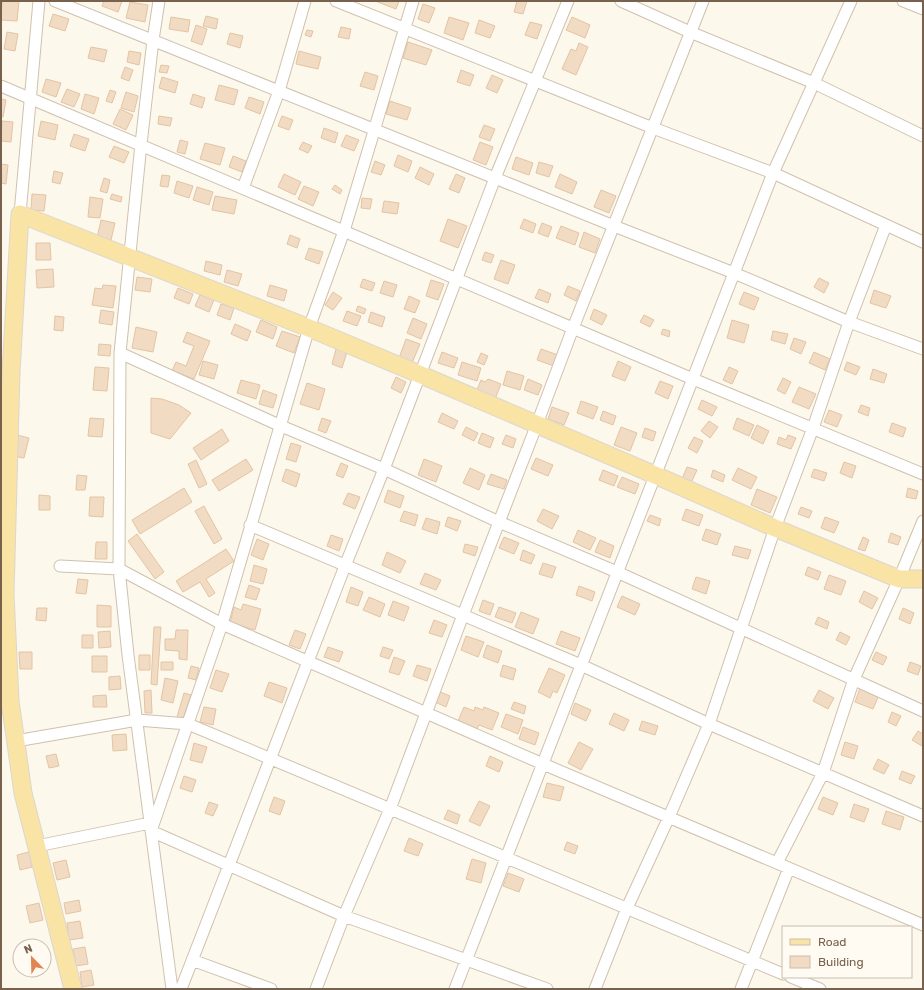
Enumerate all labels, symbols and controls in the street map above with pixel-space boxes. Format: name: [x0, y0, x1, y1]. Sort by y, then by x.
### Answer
legend: [782, 926, 912, 978]
text: Road: [818, 935, 846, 949]
north arrow: [12, 938, 52, 978]
text: N: [22, 942, 35, 957]
text: Building: [818, 955, 864, 969]

